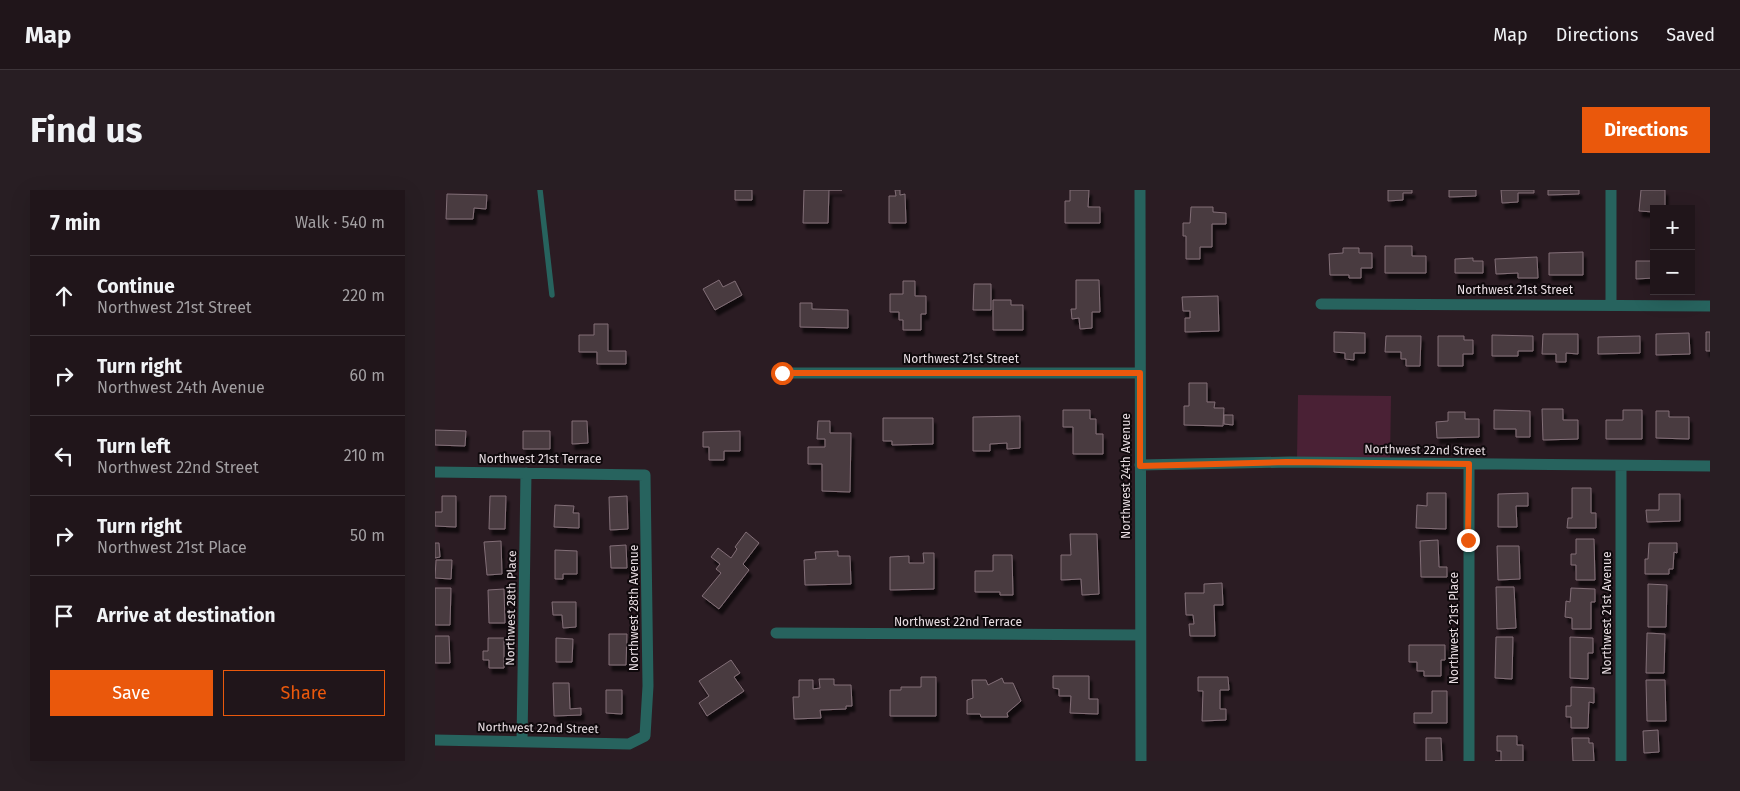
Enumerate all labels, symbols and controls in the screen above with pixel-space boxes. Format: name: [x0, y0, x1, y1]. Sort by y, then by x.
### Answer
text: Map: [25, 21, 71, 49]
text: Map: [1493, 24, 1528, 46]
text: Directions: [1556, 24, 1638, 46]
text: Saved: [1666, 24, 1715, 46]
button: Directions: [1582, 107, 1710, 153]
text: Find us: [30, 109, 142, 151]
map controls: [1650, 205, 1695, 295]
button: +: [1650, 205, 1695, 250]
text: 7 min: [50, 210, 101, 236]
text: Walk · 540 m: [295, 213, 385, 232]
button: −: [1650, 250, 1695, 295]
text: Continue: [97, 275, 175, 298]
icon: ahead: [50, 282, 78, 310]
street label: Northwest 21st Street: [1457, 283, 1574, 297]
text: 220 m: [342, 286, 385, 305]
text: Northwest 21st Street: [97, 298, 252, 317]
street label: Northwest 21st Street: [903, 352, 1020, 366]
text: Turn right: [97, 355, 182, 378]
icon: right: [50, 362, 78, 390]
route start: [771, 362, 794, 385]
text: 60 m: [350, 366, 385, 385]
text: Northwest 24th Avenue: [97, 378, 265, 397]
street label: Northwest 24th Avenue: [1119, 413, 1133, 539]
text: Turn left: [97, 435, 171, 458]
icon: left: [50, 442, 78, 470]
street label: Northwest 22nd Street: [1364, 442, 1486, 458]
text: 210 m: [344, 446, 385, 465]
street label: Northwest 21st Terrace: [479, 452, 601, 466]
text: Northwest 22nd Street: [97, 458, 259, 477]
text: Turn right: [97, 515, 182, 538]
icon: right: [50, 522, 78, 550]
text: 50 m: [350, 526, 385, 545]
route end: [1457, 529, 1480, 552]
text: Northwest 21st Place: [97, 538, 247, 557]
street label: Northwest 28th Avenue: [627, 545, 641, 671]
street label: Northwest 28th Place: [503, 550, 519, 666]
street label: Northwest 21st Avenue: [1600, 551, 1614, 675]
street label: Northwest 21st Place: [1447, 572, 1461, 684]
icon: arrive: [50, 602, 78, 630]
text: Arrive at destination: [97, 604, 276, 627]
street label: Northwest 22nd Terrace: [894, 615, 1022, 629]
button: Save: [50, 670, 213, 716]
button: Share: [223, 670, 385, 716]
street label: Northwest 22nd Street: [477, 720, 599, 736]

